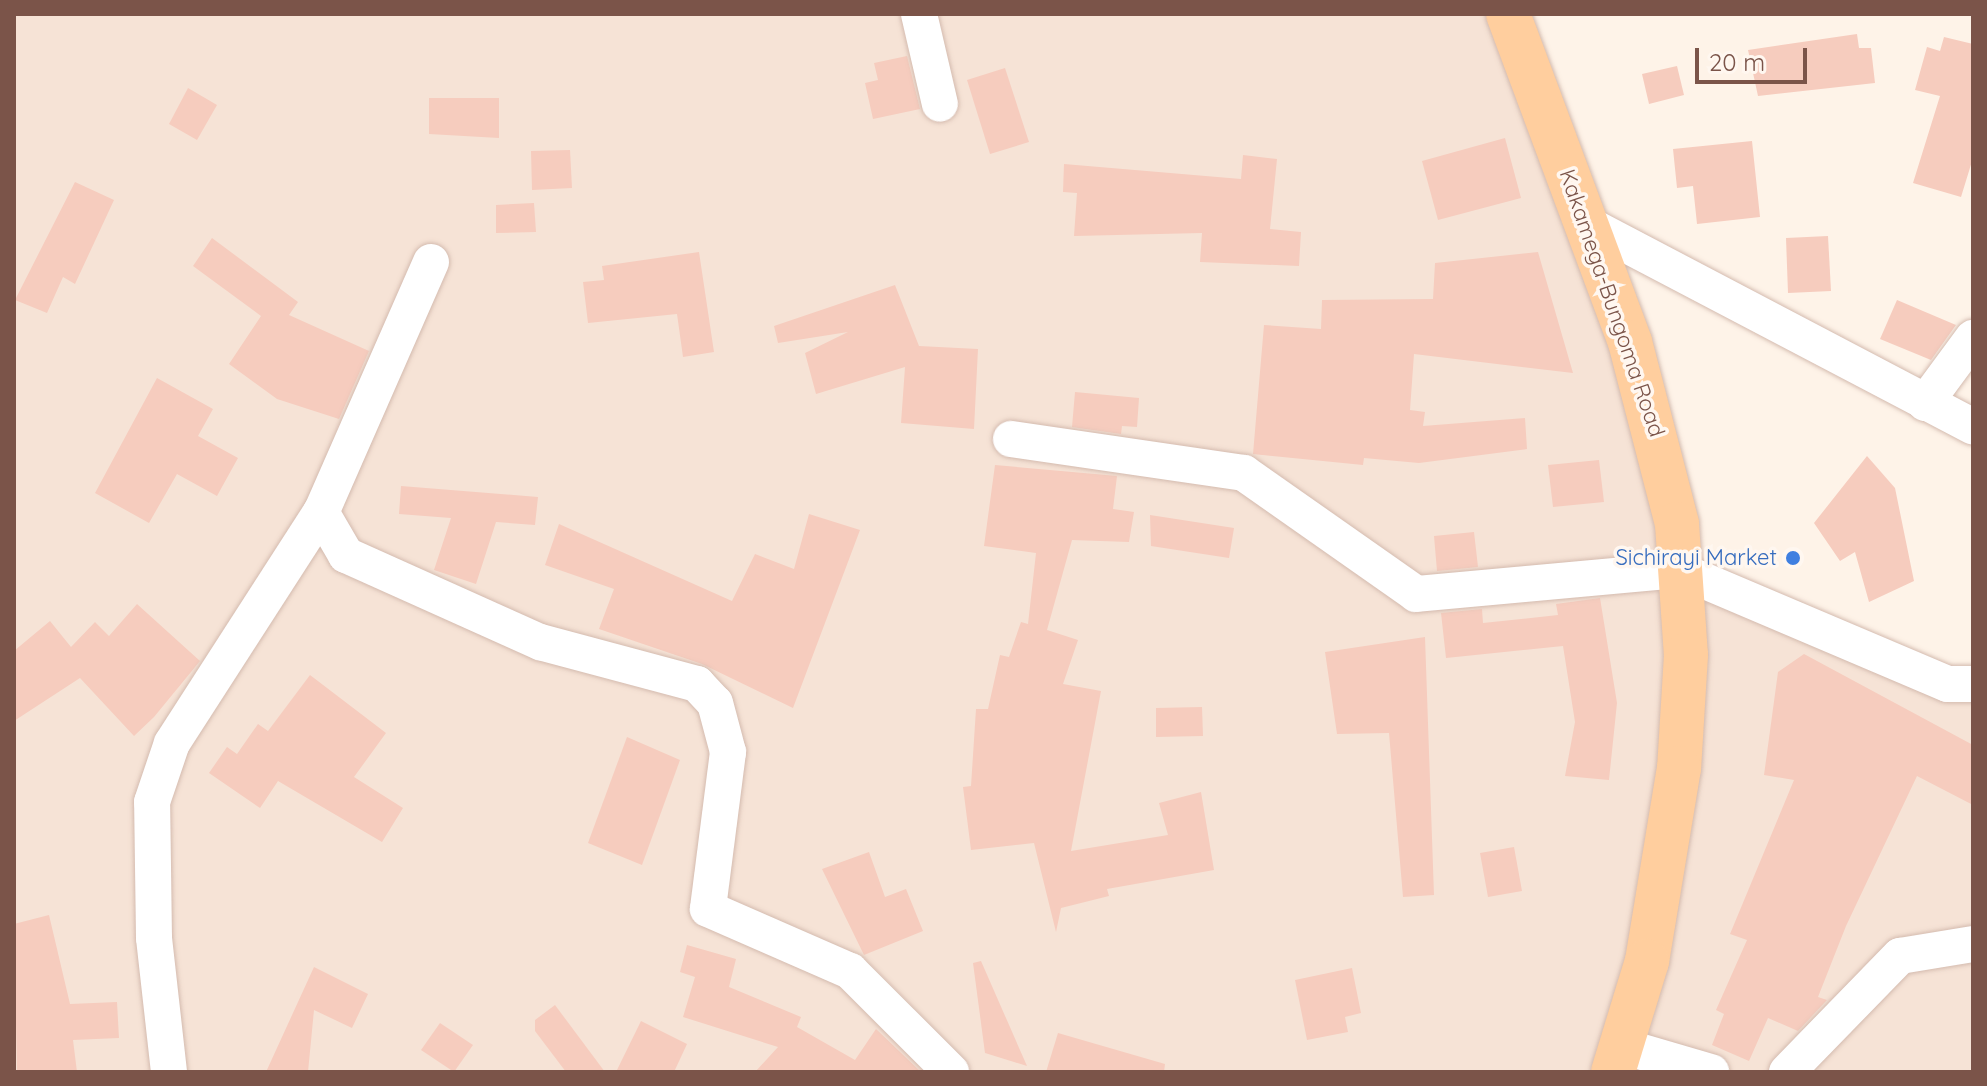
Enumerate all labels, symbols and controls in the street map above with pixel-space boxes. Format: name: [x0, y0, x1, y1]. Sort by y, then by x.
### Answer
scale bar: [1699, 32, 1811, 82]
text: 20 m: [1709, 47, 1765, 77]
street label: Kakamega-Bungoma Road: [1554, 166, 1670, 440]
place label: Sichirayi Market: [1615, 545, 1777, 571]
marker: Sichirayi Market: [1784, 549, 1802, 567]

